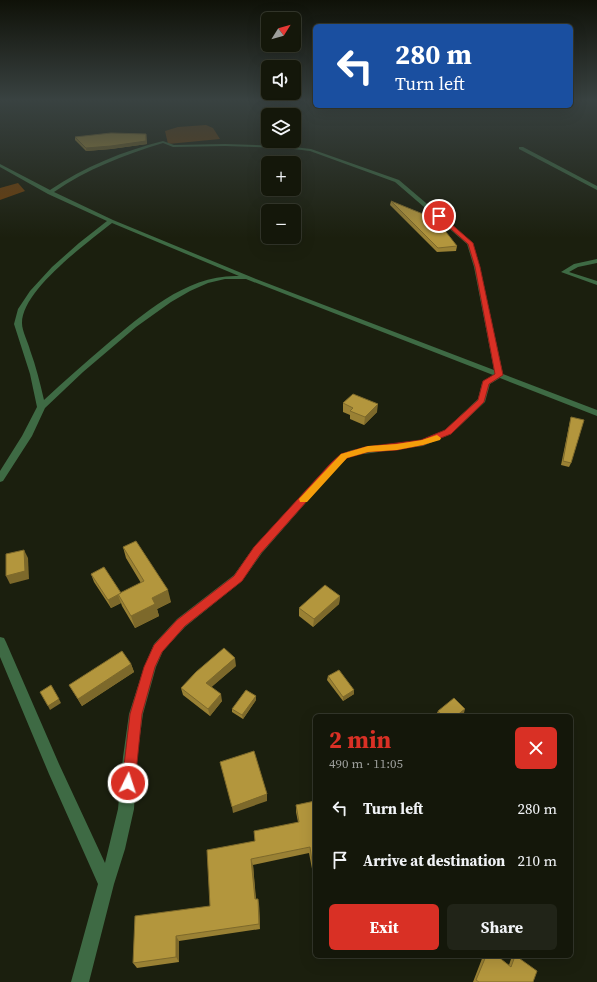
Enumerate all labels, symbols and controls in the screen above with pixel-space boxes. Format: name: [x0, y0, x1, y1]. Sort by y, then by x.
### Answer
north arrow: [261, 12, 301, 52]
map controls: [261, 12, 301, 244]
text: 280 m: [395, 35, 472, 73]
icon: left: [329, 40, 381, 92]
button: sound: [261, 60, 301, 100]
text: Turn left: [395, 71, 465, 96]
button: layers: [261, 108, 301, 148]
button: +: [261, 156, 301, 196]
pin: [422, 199, 456, 233]
button: −: [261, 204, 301, 244]
icon: arrive: [428, 205, 450, 227]
text: 2 min: [329, 723, 391, 756]
button: close: [515, 727, 557, 769]
text: 490 m · 11:05: [329, 755, 403, 772]
position arrow: [107, 762, 149, 804]
icon: left: [329, 797, 351, 819]
text: Turn left: [363, 798, 423, 819]
text: 280 m: [517, 798, 557, 819]
icon: arrive: [329, 849, 351, 871]
text: Arrive at destination: [363, 850, 505, 871]
text: 210 m: [517, 850, 557, 871]
button: Exit: [329, 904, 439, 950]
button: Share: [447, 904, 557, 950]

